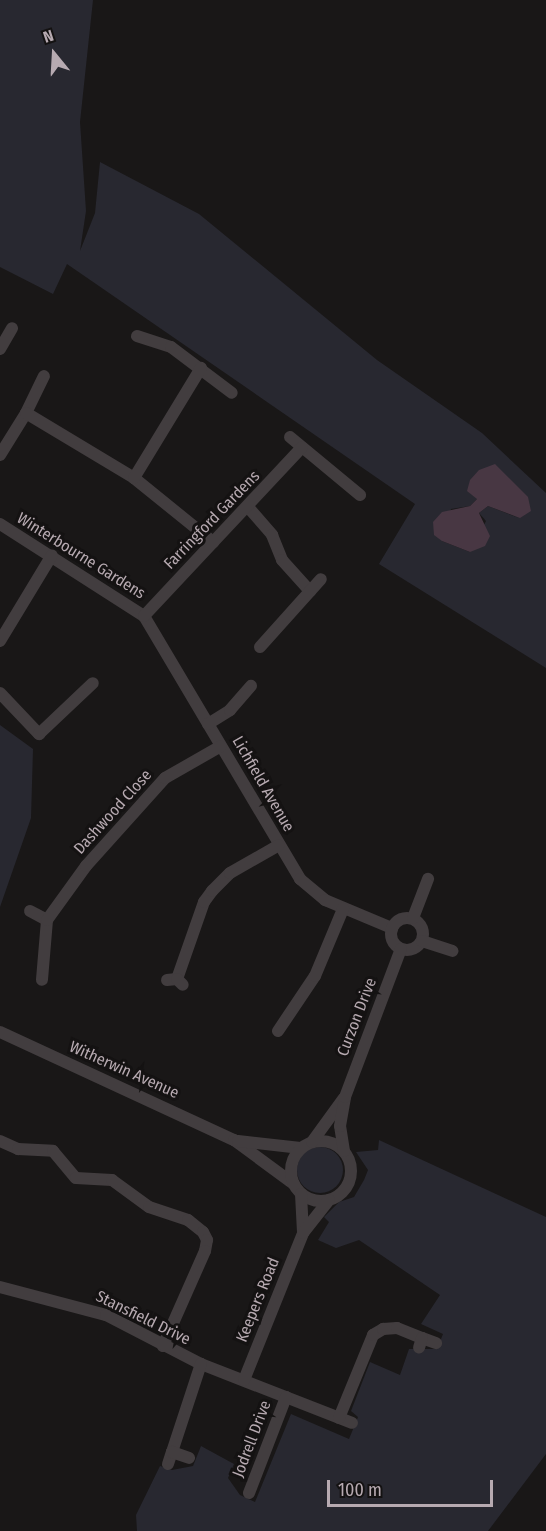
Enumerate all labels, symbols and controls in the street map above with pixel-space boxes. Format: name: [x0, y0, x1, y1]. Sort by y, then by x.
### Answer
north arrow: [24, 24, 84, 84]
text: N: [41, 26, 56, 47]
street label: Farringford Gardens: [160, 467, 264, 573]
street label: Winterbourne Gardens: [13, 509, 149, 603]
street label: Lichfield Avenue: [228, 733, 298, 835]
street label: Dashwood Close: [70, 766, 156, 858]
street label: Curzon Drive: [333, 975, 381, 1059]
street label: Witherwin Avenue: [66, 1037, 182, 1103]
street label: Keepers Road: [232, 1255, 284, 1345]
street label: Stansfield Drive: [93, 1287, 193, 1349]
street label: Jodrell Drive: [229, 1398, 275, 1480]
scale bar: [330, 1468, 496, 1506]
text: 100 m: [338, 1479, 382, 1501]

